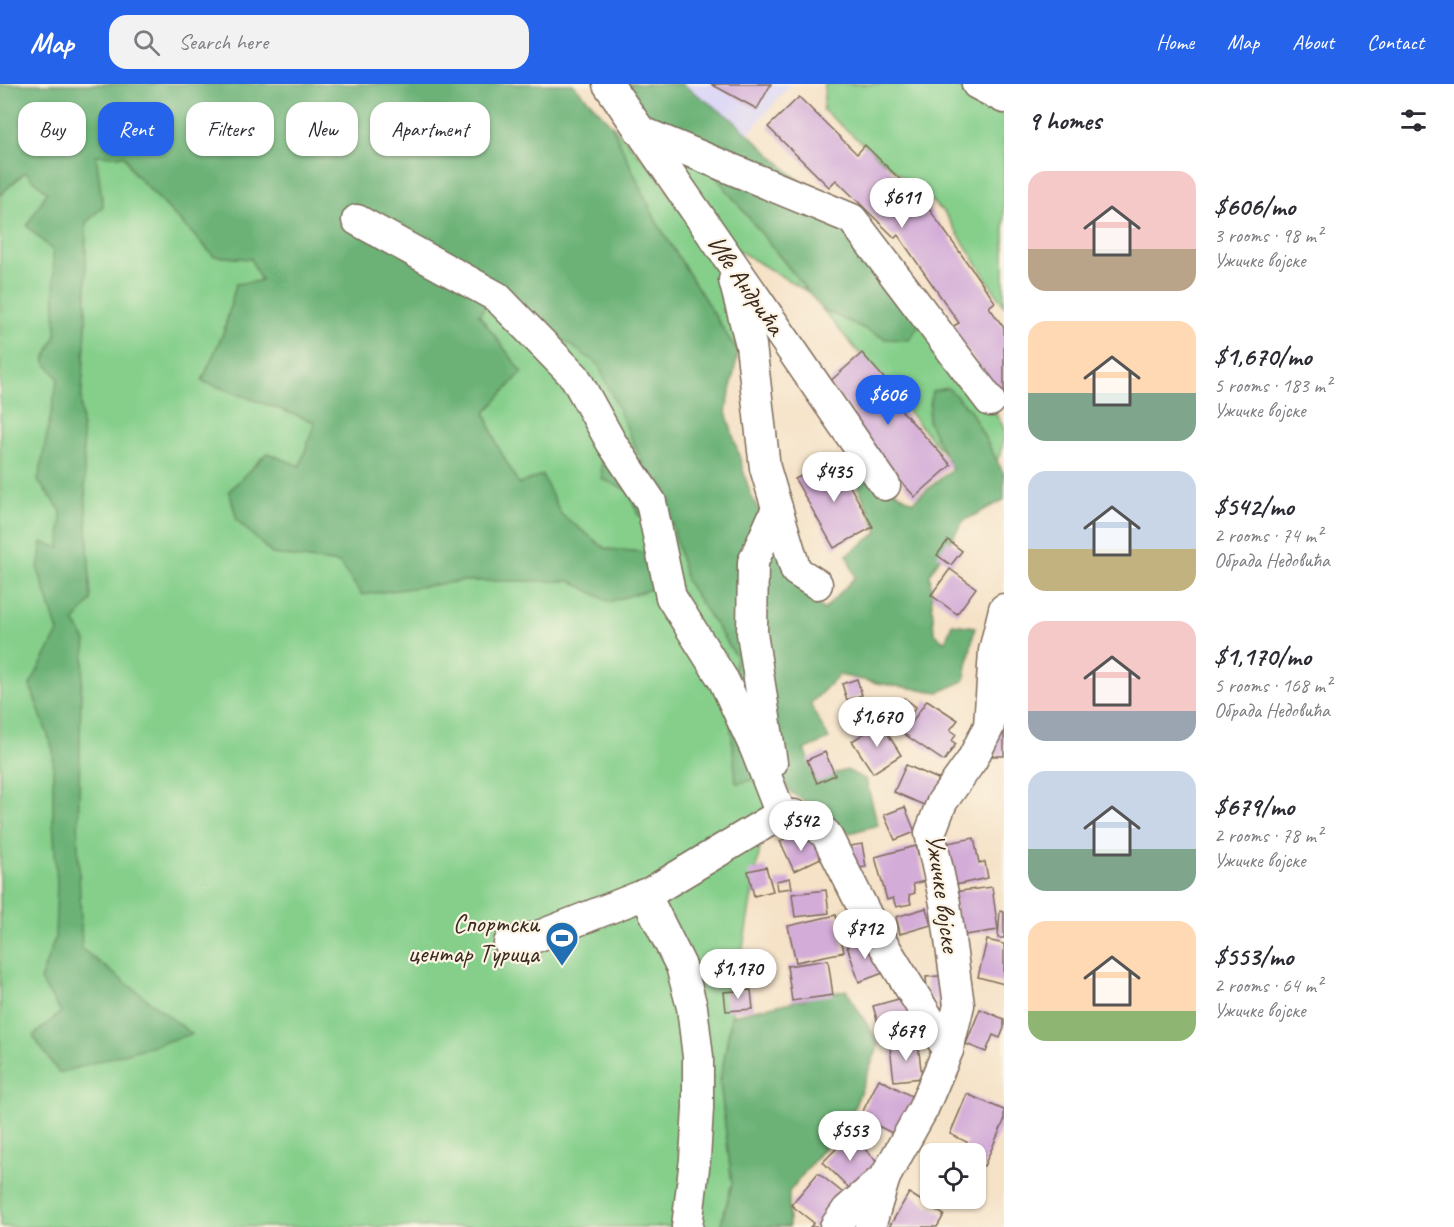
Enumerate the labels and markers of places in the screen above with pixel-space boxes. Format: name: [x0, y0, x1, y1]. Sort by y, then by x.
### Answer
pin: $611: [866, 178, 938, 229]
pin: $606: [852, 375, 924, 426]
pin: $435: [798, 452, 870, 503]
pin: $1,670: [828, 697, 926, 748]
pin: $542: [765, 801, 837, 852]
place label: Спортски центар Турица: [408, 907, 541, 970]
pin: $712: [829, 909, 901, 960]
sports icon: Спортски центар Турица: [544, 920, 580, 967]
pin: $1,170: [689, 949, 787, 1000]
pin: $679: [870, 1011, 942, 1062]
pin: $553: [814, 1111, 886, 1162]

